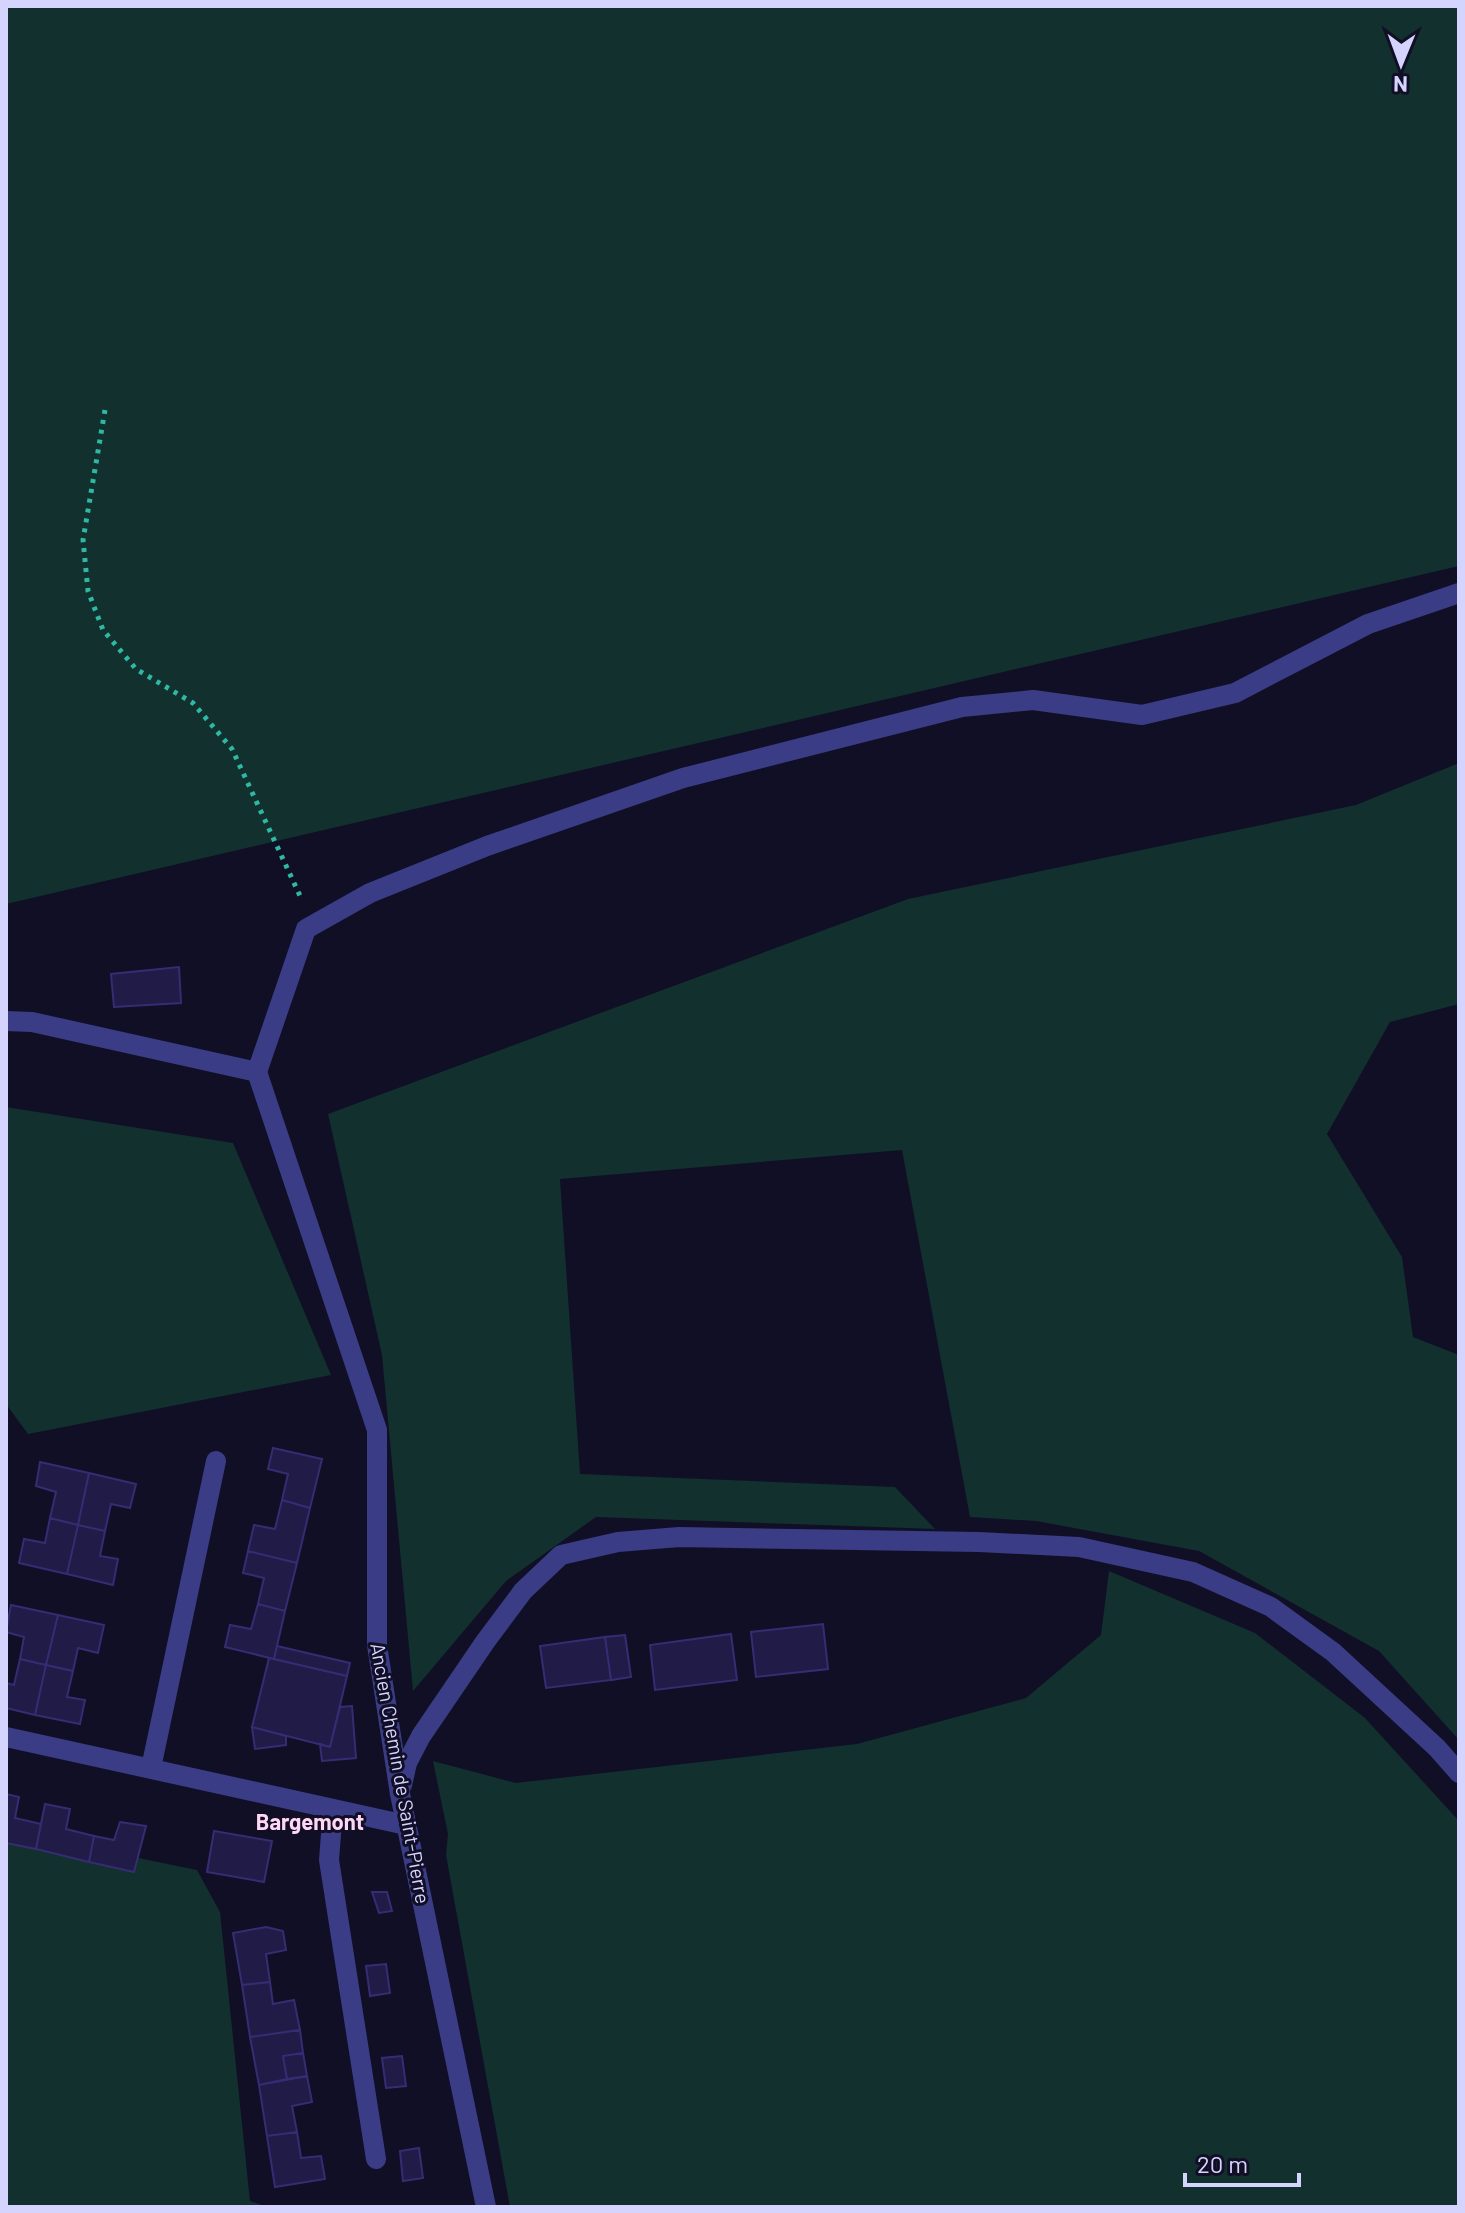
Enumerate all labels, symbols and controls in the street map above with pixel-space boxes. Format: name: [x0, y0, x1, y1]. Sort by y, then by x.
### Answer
north arrow: [1361, 24, 1441, 104]
text: N: [1393, 72, 1408, 98]
street label: Ancien Chemin de Saint-Pierre: [366, 1641, 436, 1905]
district label: Bargemont: [256, 1808, 364, 1834]
scale bar: [1185, 2137, 1299, 2187]
text: 20 m: [1197, 2149, 1248, 2178]

